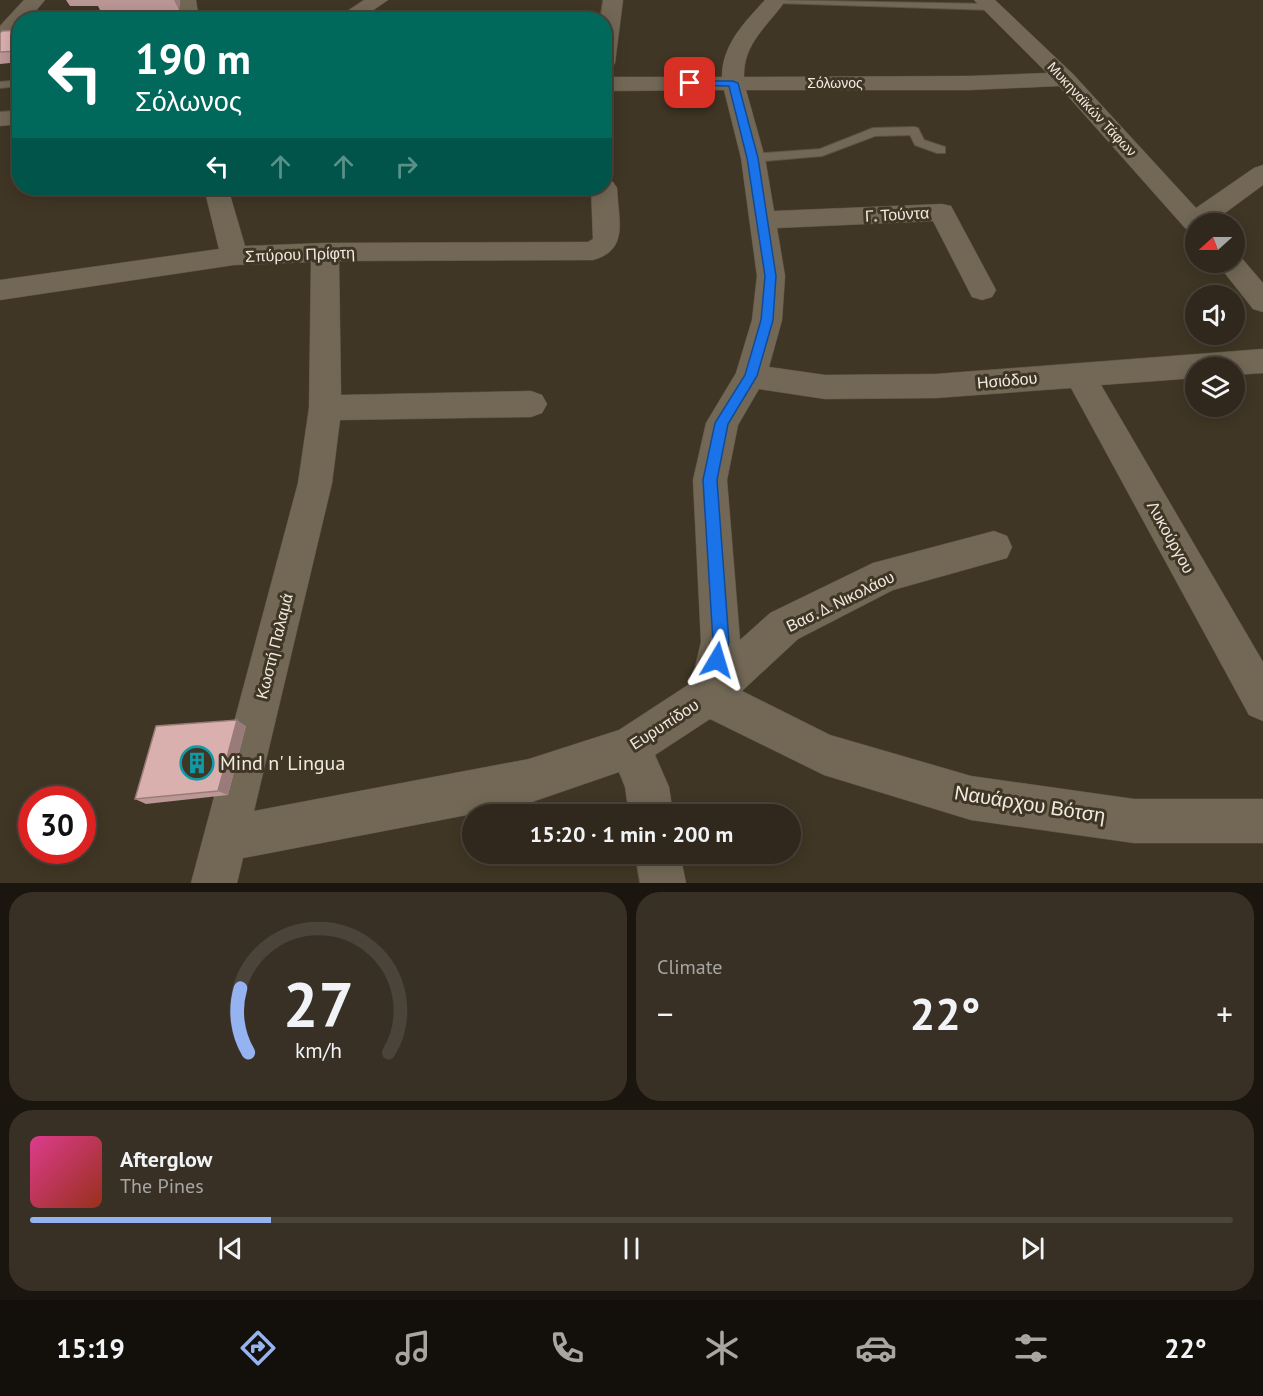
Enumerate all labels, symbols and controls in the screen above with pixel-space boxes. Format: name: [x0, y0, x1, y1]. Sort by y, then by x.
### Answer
text: 190 m: [135, 31, 251, 86]
icon: left: [36, 36, 114, 114]
pin: [664, 57, 715, 108]
street label: Μυκηναϊκών Τάφων: [1043, 58, 1141, 160]
icon: arrive: [673, 66, 706, 99]
street label: Σόλωνος: [807, 74, 863, 92]
text: Σόλωνος: [135, 84, 242, 118]
icon: left: [201, 150, 234, 183]
icon: ahead: [264, 150, 297, 183]
icon: ahead: [327, 150, 360, 183]
icon: right: [390, 150, 423, 183]
street label: Γ. Τούντα: [864, 202, 930, 226]
north arrow: [1185, 213, 1245, 273]
map controls: [1185, 213, 1245, 417]
street label: Σπύρου Πρίφτη: [245, 242, 355, 266]
button: sound: [1185, 285, 1245, 345]
button: layers: [1185, 357, 1245, 417]
street label: Ησιόδου: [976, 367, 1038, 393]
street label: Λυκούργου: [1143, 497, 1199, 577]
street label: Βασ. Δ. Νικολάου: [783, 566, 897, 636]
street label: Κωστή Παλαμά: [251, 591, 297, 701]
position arrow: [685, 628, 749, 692]
street label: Ευρυπίδου: [626, 694, 702, 754]
building icon: Mind n' Lingua: [179, 745, 215, 781]
place label: Mind n' Lingua: [220, 750, 345, 776]
street label: Ναυάρχου Βότση: [953, 779, 1107, 829]
speed limit sign: 30: [18, 786, 96, 864]
text: 15:20 · 1 min · 200 m: [530, 820, 733, 848]
text: Climate: [657, 954, 723, 980]
text: 27: [283, 963, 353, 1044]
text: 22°: [910, 984, 980, 1042]
text: −: [657, 992, 674, 1035]
text: +: [1216, 992, 1233, 1035]
text: km/h: [294, 1037, 341, 1065]
text: Afterglow: [120, 1145, 212, 1173]
text: The Pines: [120, 1173, 204, 1199]
icon: previous: [214, 1232, 247, 1265]
icon: pause: [615, 1232, 648, 1265]
icon: next: [1016, 1232, 1049, 1265]
icon: directions: [237, 1327, 279, 1369]
icon: music: [392, 1327, 434, 1369]
icon: phone: [546, 1327, 588, 1369]
icon: climate: [701, 1327, 743, 1369]
icon: car: [855, 1327, 897, 1369]
icon: filters: [1010, 1327, 1052, 1369]
text: 15:19: [56, 1331, 125, 1365]
text: 22°: [1164, 1331, 1207, 1365]

